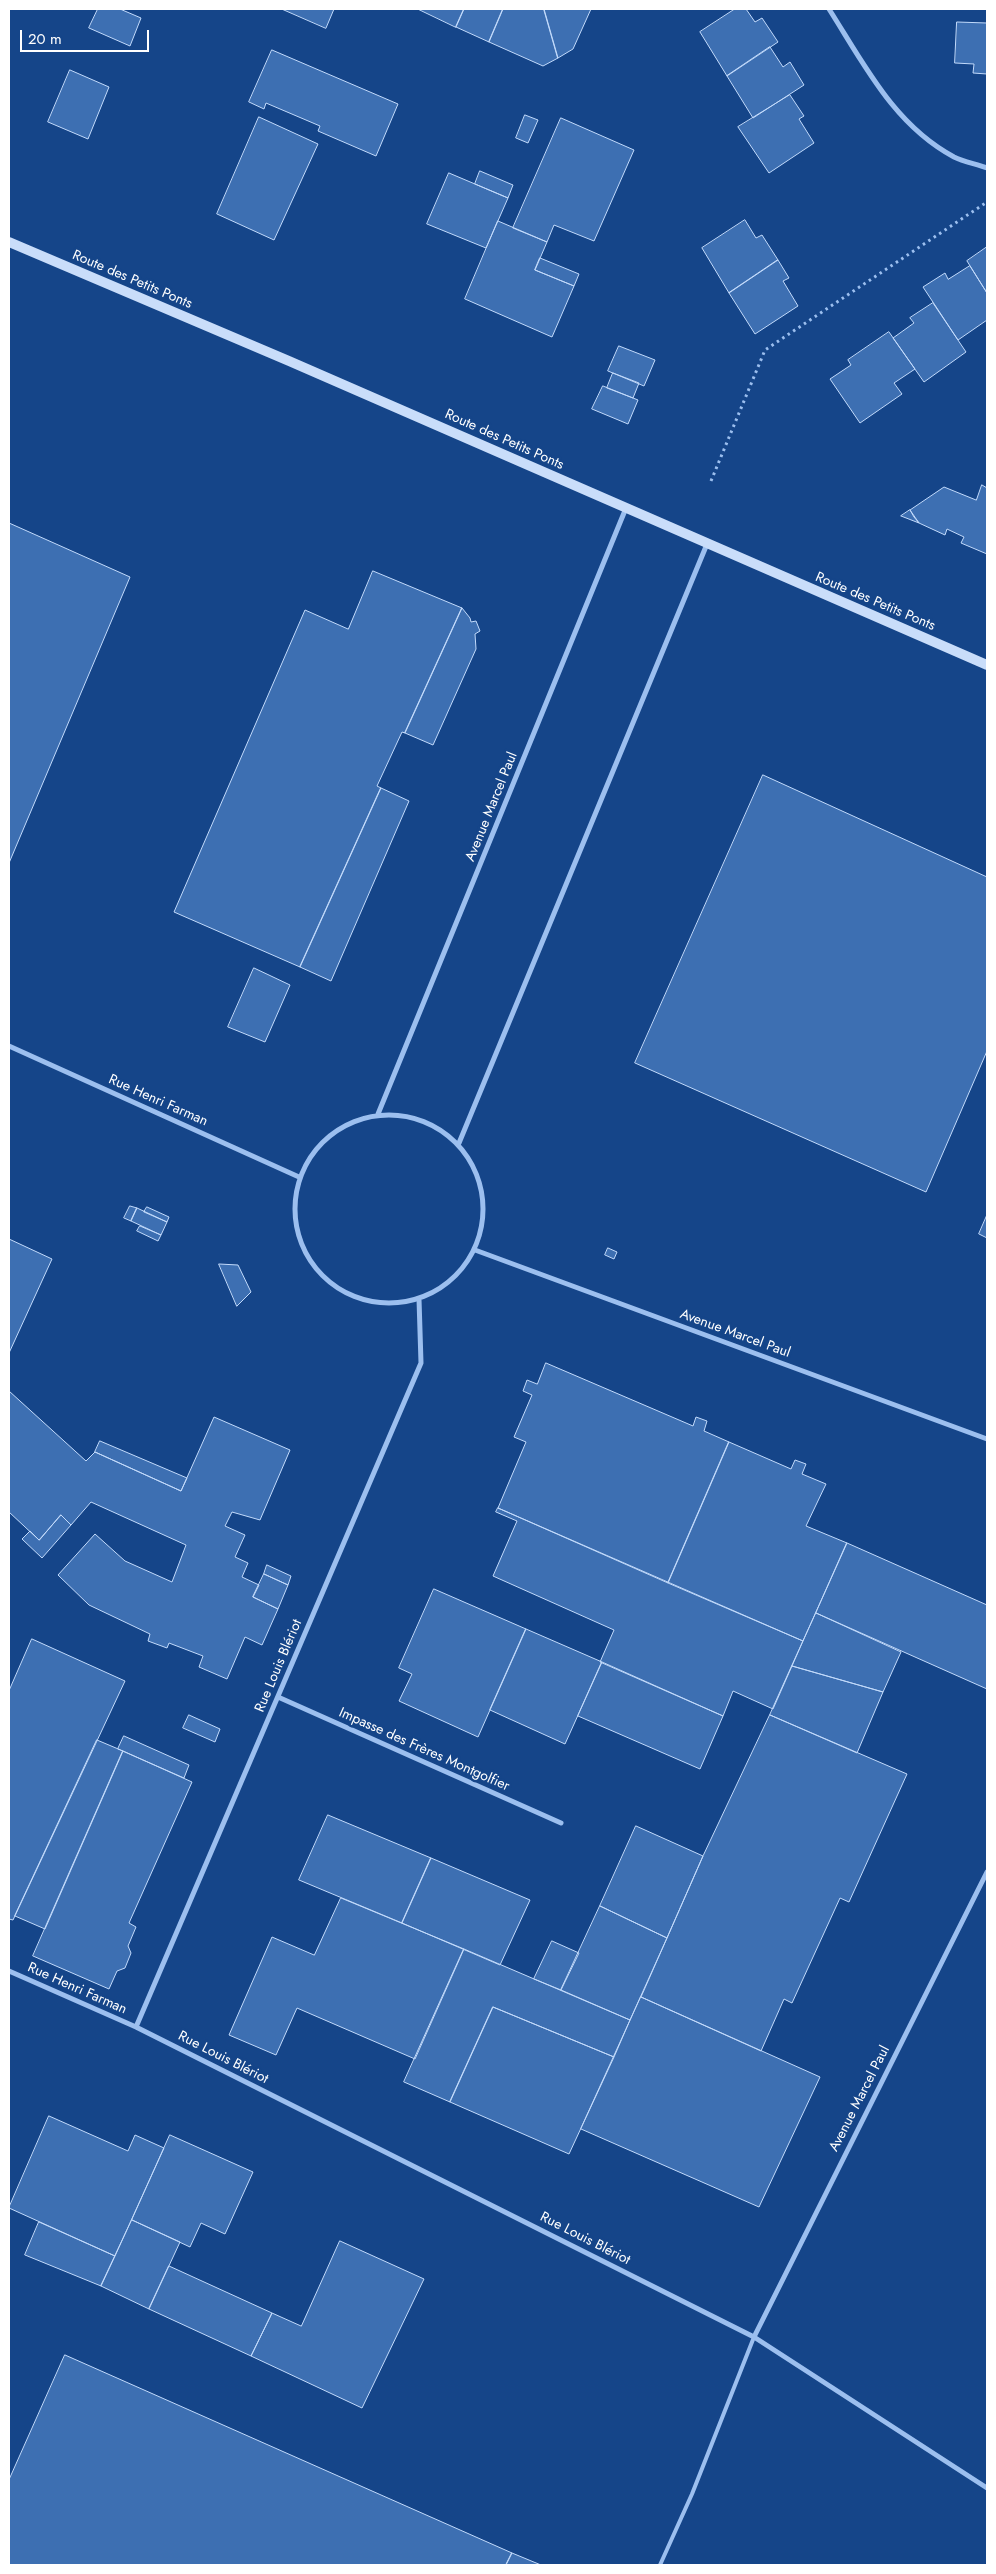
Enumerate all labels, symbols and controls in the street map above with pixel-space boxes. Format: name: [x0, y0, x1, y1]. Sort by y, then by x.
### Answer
scale bar: [22, 20, 151, 52]
text: 20 m: [28, 28, 62, 50]
street label: Route des Petits Ponts: [70, 247, 194, 313]
street label: Route des Petits Ponts: [442, 406, 566, 474]
street label: Route des Petits Ponts: [813, 569, 937, 635]
street label: Avenue Marcel Paul: [462, 750, 522, 864]
street label: Rue Henri Farman: [106, 1072, 210, 1130]
street label: Avenue Marcel Paul: [677, 1306, 793, 1362]
street label: Rue Louis Blériot: [252, 1617, 306, 1715]
street label: Impasse des Frères Montgolfier: [336, 1705, 512, 1795]
street label: Rue Henri Farman: [25, 1960, 129, 2018]
street label: Rue Louis Blériot: [175, 2028, 271, 2088]
street label: Avenue Marcel Paul: [826, 2043, 894, 2155]
street label: Rue Louis Blériot: [537, 2209, 633, 2269]

